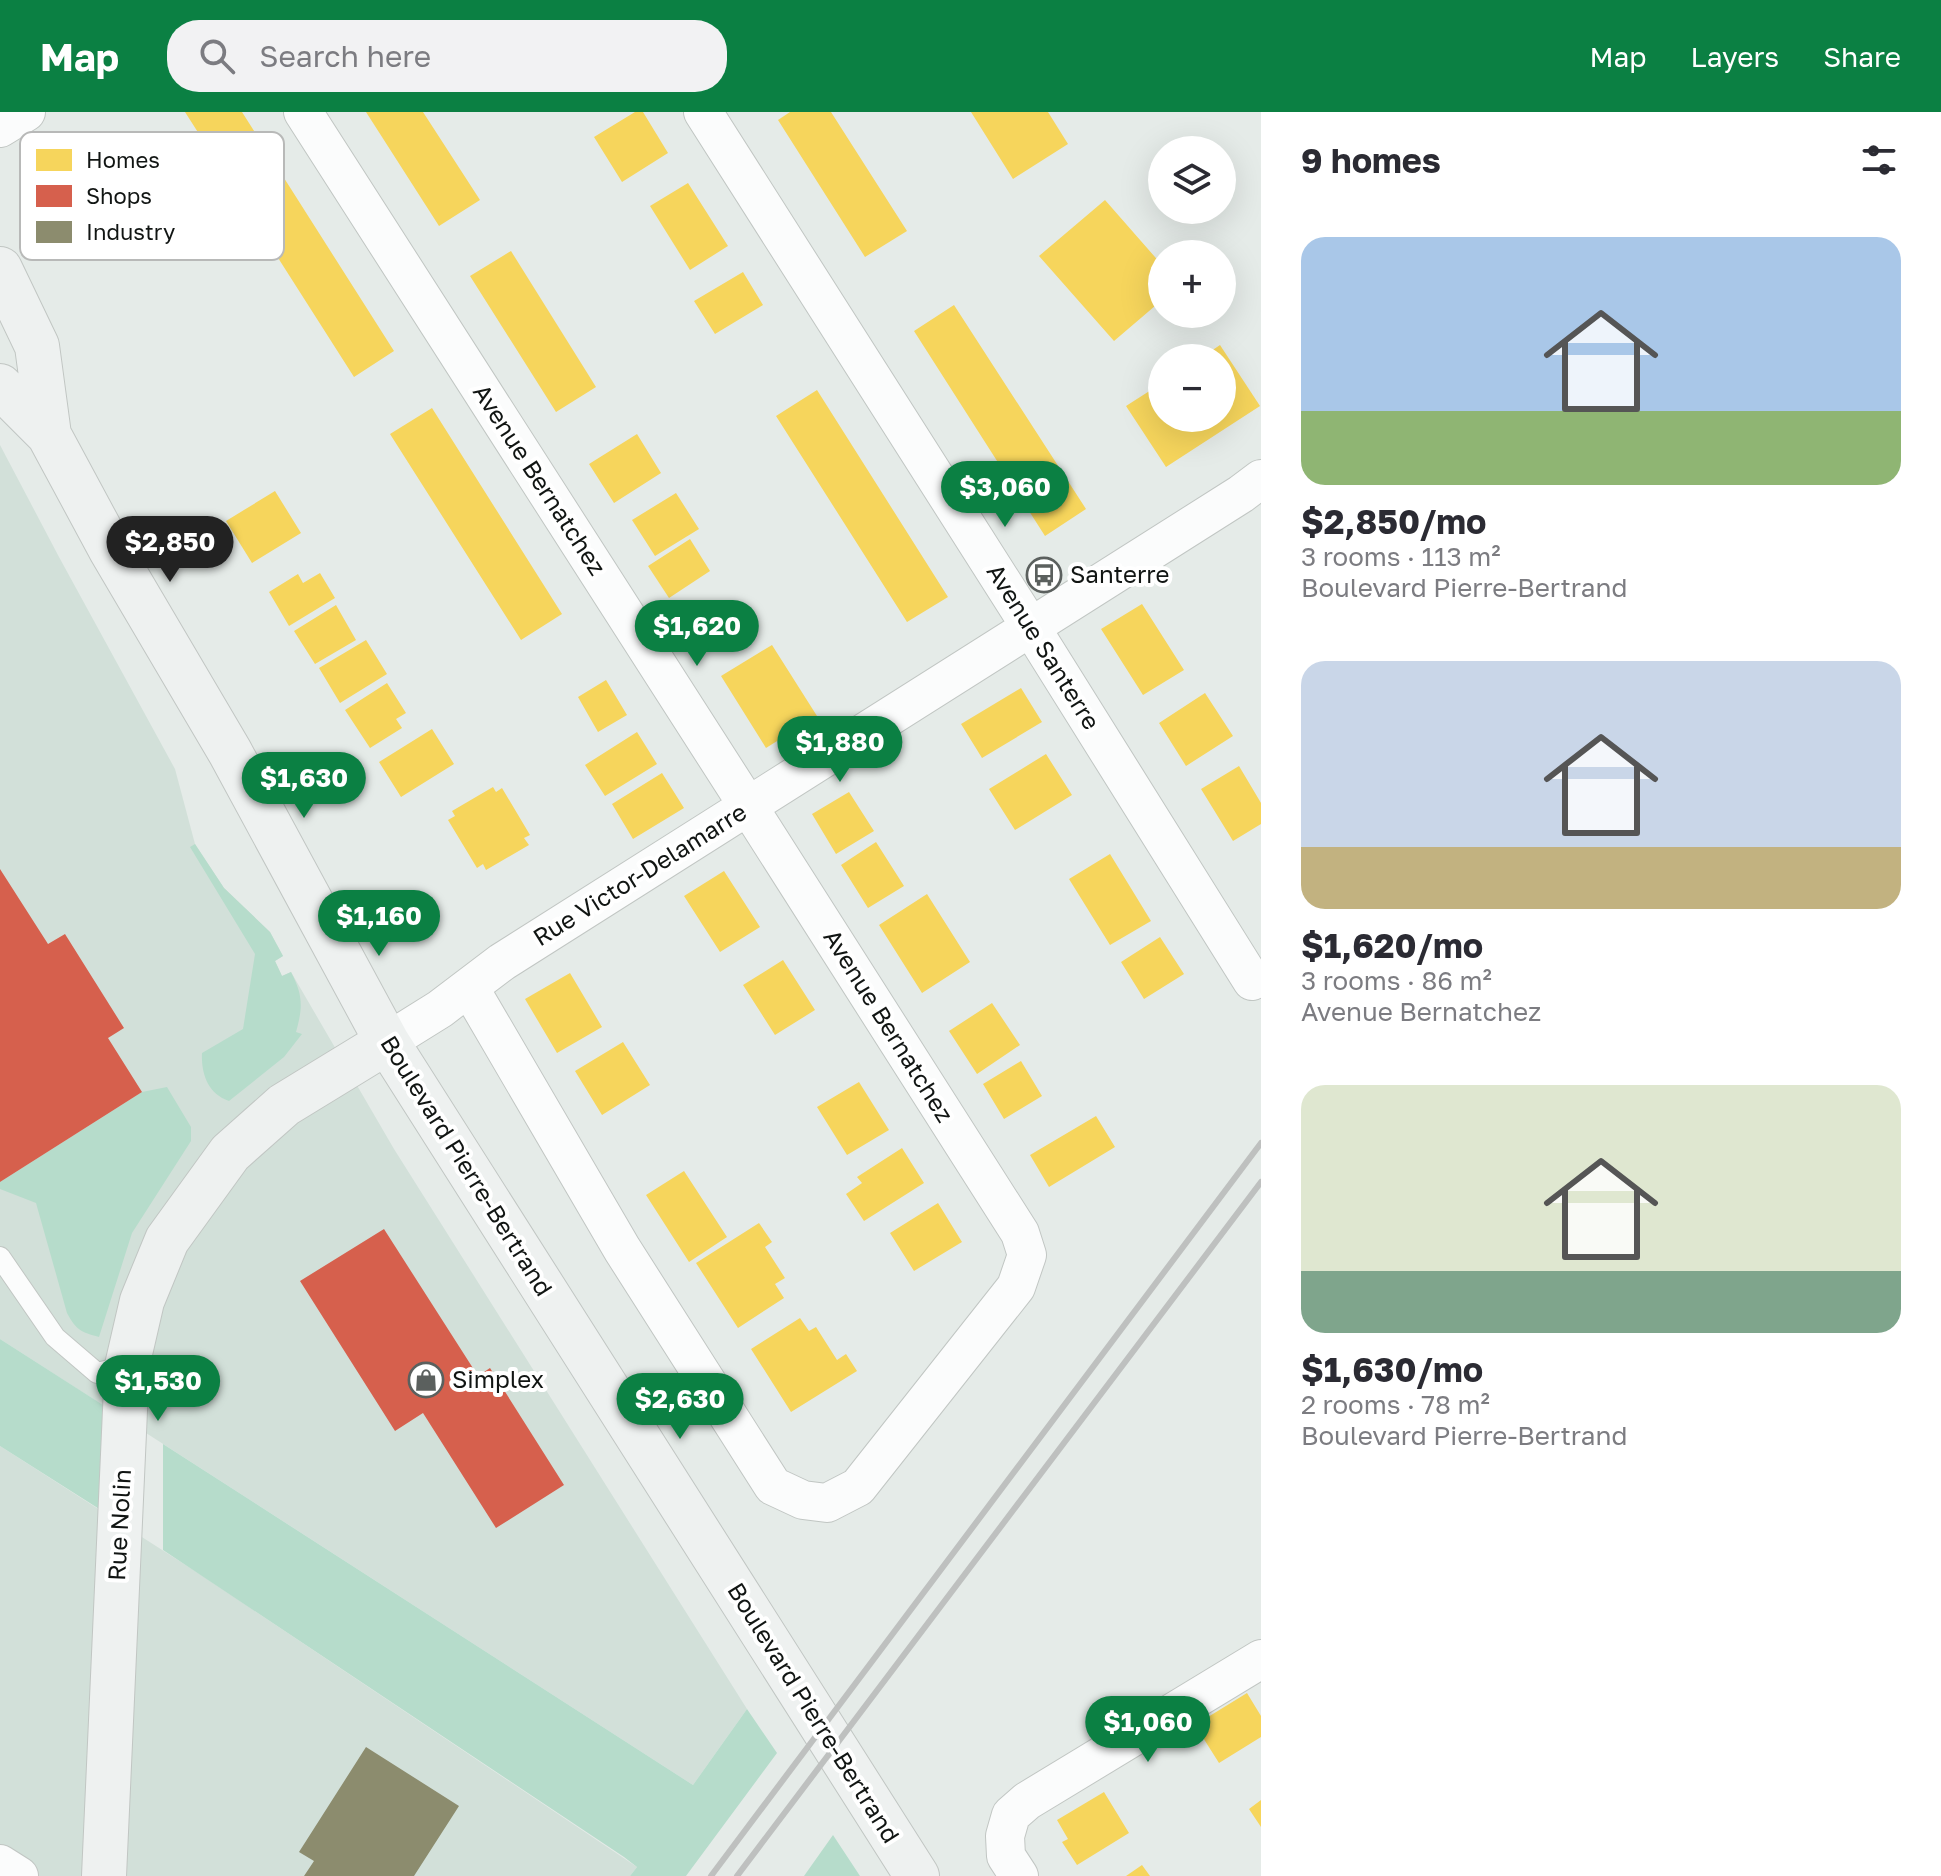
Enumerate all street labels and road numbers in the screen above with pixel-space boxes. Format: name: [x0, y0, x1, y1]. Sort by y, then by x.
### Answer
street label: Avenue Bernatchez: [468, 378, 613, 580]
street label: Avenue Santerre: [982, 558, 1107, 734]
street label: Rue Victor-Delamarre: [527, 796, 751, 951]
street label: Avenue Bernatchez: [818, 923, 960, 1127]
street label: Boulevard Pierre-Bertrand: [375, 1030, 559, 1301]
street label: Rue Nolin: [101, 1468, 136, 1582]
street label: Boulevard Pierre-Bertrand: [722, 1577, 906, 1848]

